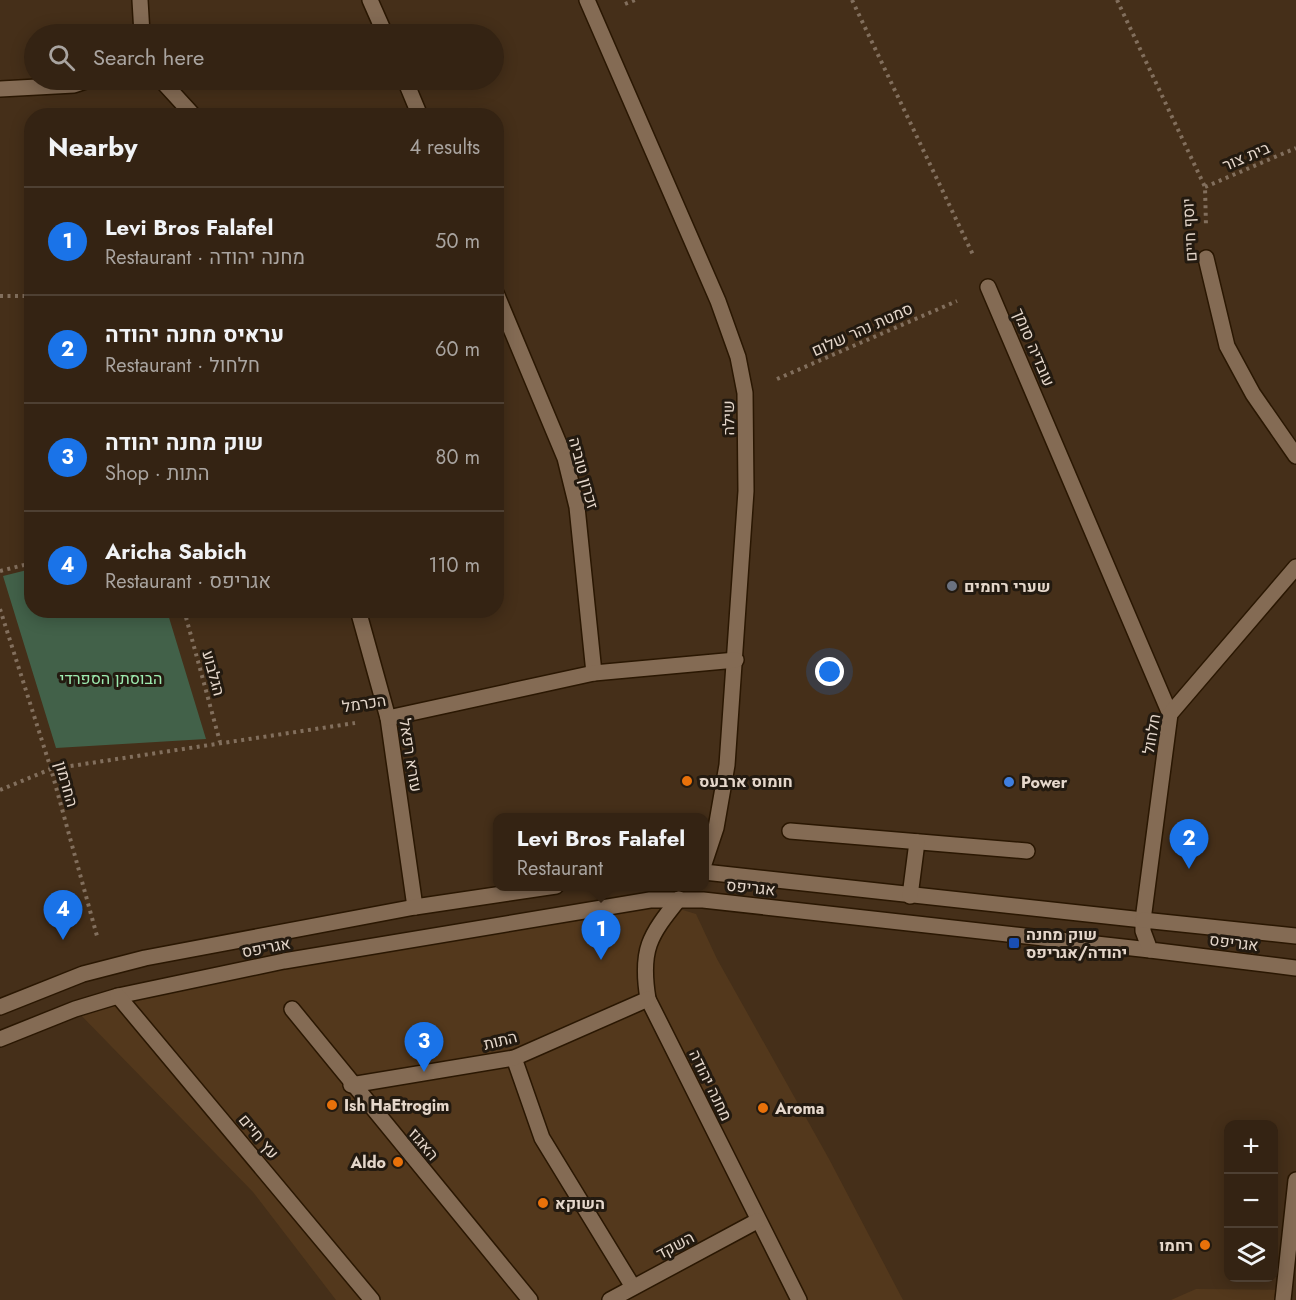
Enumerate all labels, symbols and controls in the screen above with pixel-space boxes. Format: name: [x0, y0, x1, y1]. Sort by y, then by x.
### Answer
search box: [24, 24, 504, 90]
icon: search: [45, 41, 78, 74]
text: Search here: [93, 41, 204, 73]
text: Nearby: [48, 128, 137, 166]
text: 4 results: [409, 133, 480, 162]
street label: בית צור: [1219, 136, 1274, 177]
street label: יוסף חיים: [1176, 198, 1203, 262]
text: Levi Bros Falafel: [105, 211, 273, 243]
text: 1: [62, 227, 73, 256]
text: 50 m: [435, 227, 480, 256]
text: Restaurant · מחנה יהודה: [105, 243, 305, 272]
street label: סמטת נהר שלום: [808, 297, 917, 362]
street label: עובדיה סומך: [1007, 305, 1060, 390]
text: עראיס מחנה יהודה: [105, 318, 284, 350]
text: 2: [61, 335, 74, 364]
text: 60 m: [435, 335, 480, 364]
text: Restaurant · חלחול: [105, 351, 260, 380]
street label: שילה: [717, 400, 740, 436]
text: שוק מחנה יהודה: [105, 426, 263, 458]
street label: זכרון טוביה: [563, 435, 604, 512]
text: 3: [61, 443, 74, 472]
text: 80 m: [435, 443, 480, 472]
text: Shop · התות: [105, 459, 209, 488]
text: Aricha Sabich: [105, 535, 247, 567]
text: 4: [61, 551, 74, 580]
text: 110 m: [428, 551, 480, 580]
text: Restaurant · אגריפס: [105, 567, 271, 596]
place label: שערי רחמים: [964, 575, 1050, 598]
marker: שערי רחמים: [945, 579, 959, 593]
street label: הגלבוע: [196, 648, 231, 698]
your location: [815, 657, 844, 686]
park label: הבוסתן הספרדי: [60, 667, 162, 690]
street label: הכרמל: [340, 689, 388, 718]
street label: חלחול: [1137, 712, 1166, 756]
street label: עזרא רפאל: [393, 717, 428, 794]
street label: החרמון: [49, 759, 84, 810]
place label: חומוס ארבעס: [699, 770, 793, 793]
place label: Power: [1021, 771, 1068, 794]
marker: חומוס ארבעס: [680, 774, 694, 788]
marker: Power: [1002, 775, 1016, 789]
popup: [493, 813, 709, 891]
pin: 2: [1170, 820, 1208, 869]
text: Levi Bros Falafel: [517, 822, 685, 854]
text: Restaurant: [517, 854, 603, 883]
street label: אגריפס: [725, 873, 777, 902]
pin: 4: [44, 890, 82, 940]
pin: 1: [582, 910, 620, 960]
place label: שוק מחנה יהודה/אגריפס: [1026, 923, 1127, 964]
street label: אגריפס: [1208, 928, 1260, 957]
street label: אגריפס: [240, 931, 293, 963]
marker: שוק מחנה יהודה/אגריפס: [1007, 936, 1021, 950]
pin: 3: [404, 1022, 444, 1072]
street label: התות: [481, 1025, 519, 1056]
street label: מחנה יהודה: [683, 1046, 738, 1125]
place label: Ish HaEtrogim: [344, 1094, 449, 1117]
place label: Aroma: [774, 1097, 824, 1120]
marker: Ish HaEtrogim: [325, 1098, 339, 1112]
marker: Aroma: [756, 1101, 770, 1115]
street label: עץ חיים: [233, 1109, 284, 1164]
map controls: [1224, 1120, 1278, 1282]
button: +: [1224, 1120, 1278, 1174]
street label: האגוז: [403, 1123, 444, 1166]
place label: Aldo: [350, 1151, 386, 1174]
marker: Aldo: [391, 1155, 405, 1169]
button: −: [1224, 1174, 1278, 1228]
place label: השוקא: [555, 1192, 605, 1215]
marker: השוקא: [536, 1196, 550, 1210]
street label: השקד: [652, 1226, 698, 1265]
button: layers: [1224, 1228, 1278, 1282]
place label: רחמו: [1159, 1234, 1193, 1257]
marker: רחמו: [1198, 1238, 1212, 1252]

